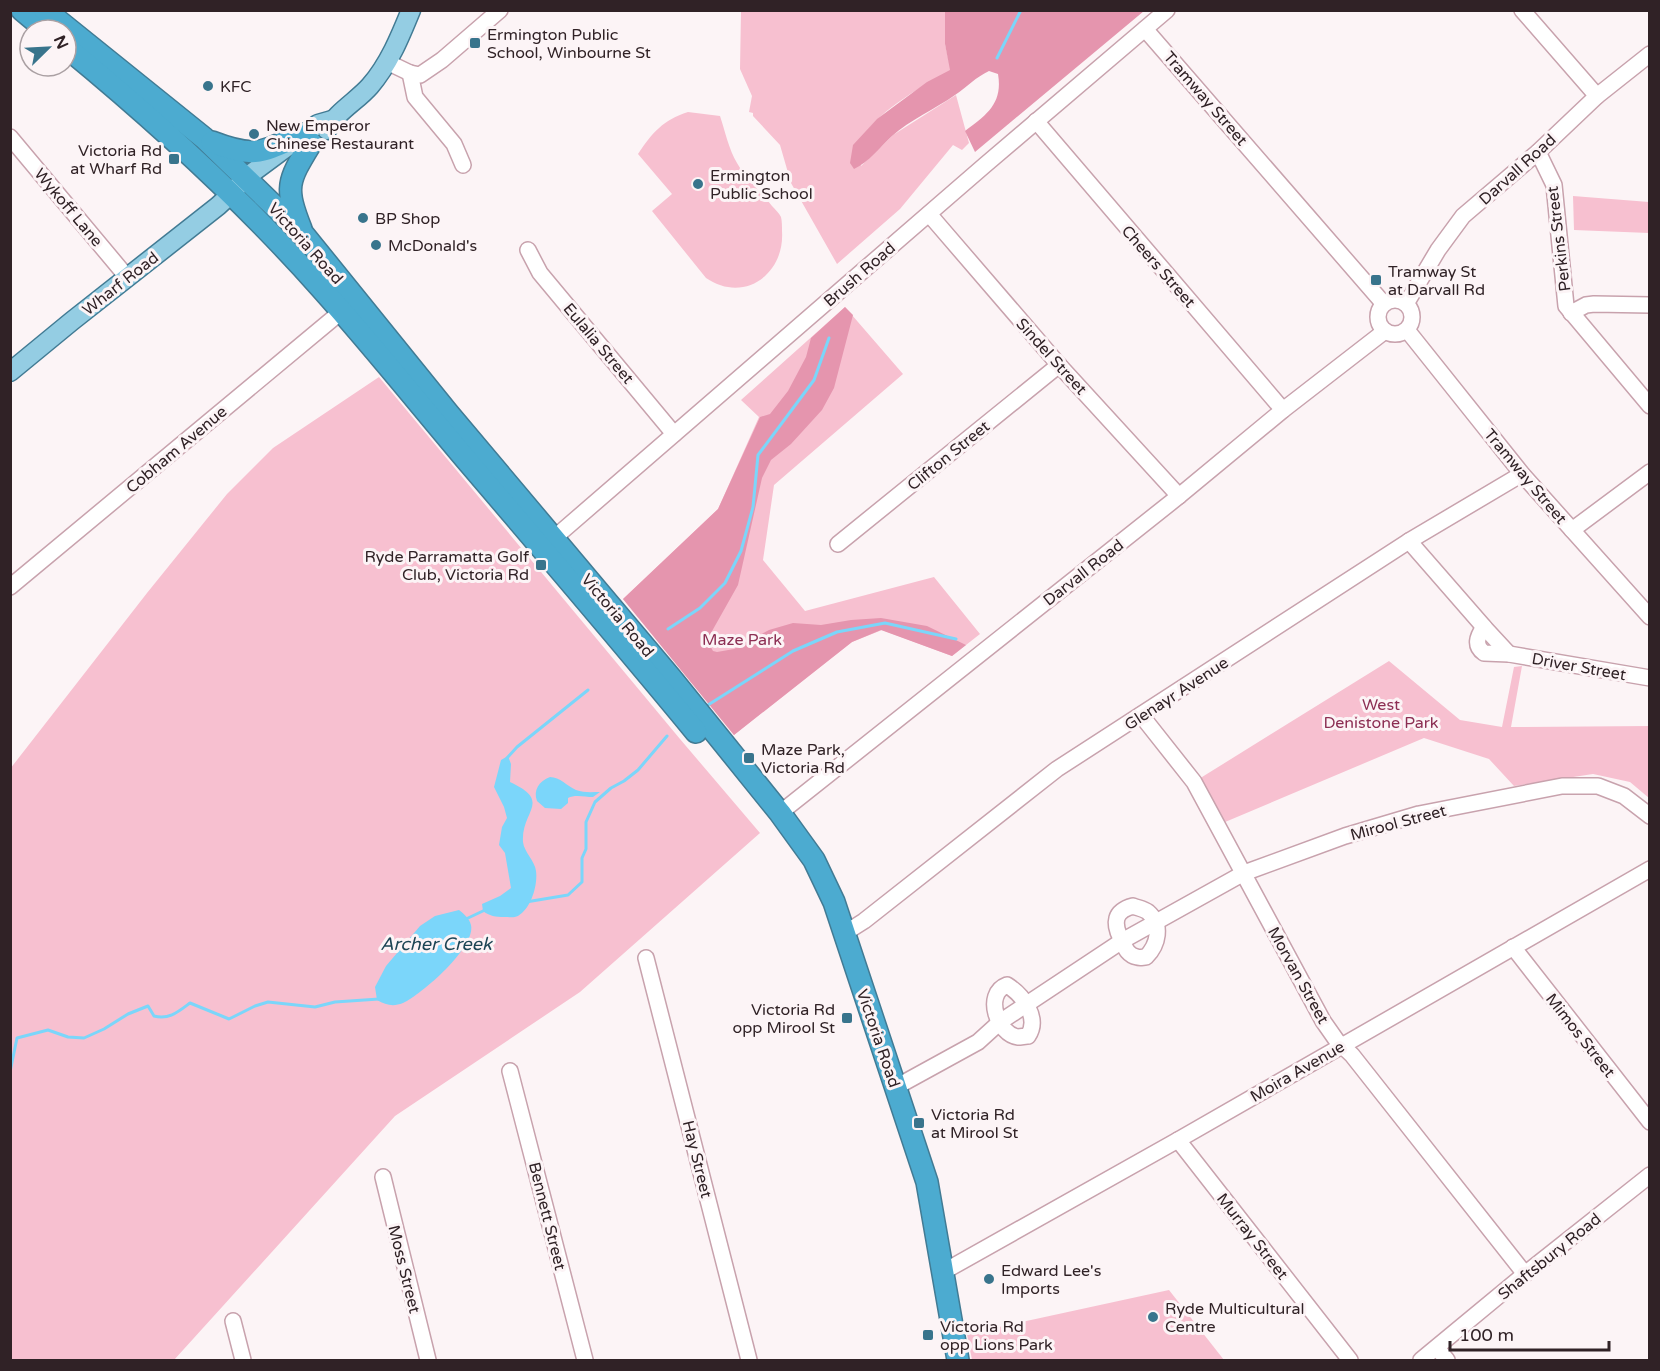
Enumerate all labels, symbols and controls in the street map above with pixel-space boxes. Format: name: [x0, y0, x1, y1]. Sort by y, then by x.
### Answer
north arrow: [18, 18, 78, 78]
place label: Ermington Public School, Winbourne St: [487, 25, 651, 63]
text: N: [49, 32, 73, 52]
marker: Ermington Public School, Winbourne St: [468, 36, 482, 50]
street label: Tramway Street: [1159, 47, 1252, 150]
place label: KFC: [220, 77, 251, 97]
marker: KFC: [201, 79, 215, 93]
place label: New Emperor Chinese Restaurant: [266, 116, 414, 154]
marker: New Emperor Chinese Restaurant: [247, 127, 261, 141]
street label: Darvall Road: [1475, 130, 1560, 210]
place label: Victoria Rd at Wharf Rd: [70, 141, 162, 179]
marker: Victoria Rd at Wharf Rd: [167, 152, 181, 166]
street label: Wykoff Lane: [30, 164, 107, 251]
place label: Ermington Public School: [710, 166, 813, 204]
marker: Ermington Public School: [691, 177, 705, 191]
street label: Perkins Street: [1543, 185, 1575, 293]
street label: Victoria Road: [263, 199, 347, 289]
place label: BP Shop: [375, 209, 440, 229]
marker: BP Shop: [356, 211, 370, 225]
street label: Cheers Street: [1117, 221, 1199, 312]
place label: McDonald's: [388, 236, 477, 256]
marker: McDonald's: [369, 238, 383, 252]
street label: Brush Road: [820, 238, 900, 311]
street label: Wharf Road: [78, 248, 163, 320]
place label: Tramway St at Darvall Rd: [1388, 262, 1485, 300]
marker: Tramway St at Darvall Rd: [1369, 273, 1383, 287]
street label: Eulalia Street: [559, 299, 638, 388]
street label: Sindel Street: [1012, 314, 1091, 399]
street label: Cobham Avenue: [122, 402, 231, 498]
street label: Clifton Street: [903, 416, 994, 495]
street label: Tramway Street: [1480, 425, 1571, 528]
street label: Darvall Road: [1039, 535, 1128, 610]
place label: Ryde Parramatta Golf Club, Victoria Rd: [364, 547, 530, 585]
marker: Ryde Parramatta Golf Club, Victoria Rd: [534, 558, 548, 572]
street label: Victoria Road: [577, 570, 658, 661]
park label: Maze Park: [702, 630, 782, 650]
street label: Driver Street: [1530, 649, 1628, 685]
street label: Glenayr Avenue: [1121, 653, 1232, 735]
park label: West Denistone Park: [1324, 695, 1439, 733]
place label: Maze Park, Victoria Rd: [761, 740, 845, 778]
marker: Maze Park, Victoria Rd: [742, 751, 756, 765]
street label: Mirool Street: [1348, 801, 1448, 845]
street label: Morvan Street: [1263, 923, 1333, 1028]
water label: Archer Creek: [380, 933, 493, 955]
street label: Victoria Road: [852, 987, 904, 1090]
street label: Mimos Street: [1541, 990, 1619, 1082]
place label: Victoria Rd opp Mirool St: [733, 1000, 835, 1038]
marker: Victoria Rd opp Mirool St: [840, 1011, 854, 1025]
street label: Moira Avenue: [1247, 1037, 1348, 1107]
place label: Victoria Rd at Mirool St: [931, 1105, 1018, 1143]
marker: Victoria Rd at Mirool St: [912, 1116, 926, 1130]
street label: Hay Street: [678, 1118, 716, 1200]
street label: Bennett Street: [524, 1160, 570, 1272]
street label: Murray Street: [1212, 1189, 1292, 1284]
street label: Shaftsbury Road: [1494, 1209, 1605, 1304]
street label: Moss Street: [383, 1223, 425, 1315]
place label: Edward Lee's Imports: [1001, 1261, 1101, 1299]
marker: Edward Lee's Imports: [982, 1272, 996, 1286]
place label: Ryde Multicultural Centre: [1165, 1299, 1304, 1337]
marker: Ryde Multicultural Centre: [1146, 1310, 1160, 1324]
scale bar: [1450, 1314, 1609, 1352]
place label: Victoria Rd opp Lions Park: [940, 1317, 1053, 1355]
text: 100 m: [1459, 1324, 1514, 1346]
marker: Victoria Rd opp Lions Park: [921, 1328, 935, 1342]

